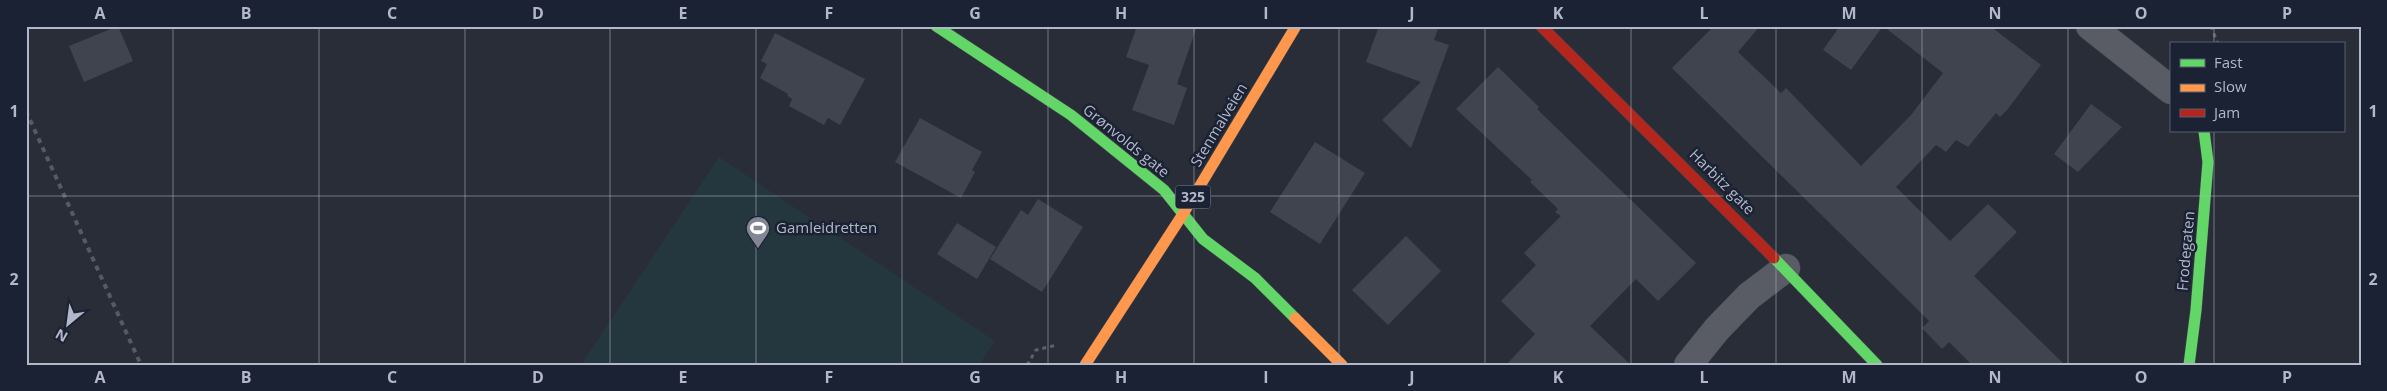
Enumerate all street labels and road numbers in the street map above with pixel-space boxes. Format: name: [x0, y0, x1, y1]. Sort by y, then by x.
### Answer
street label: Stenmalveien: [1185, 79, 1251, 170]
street label: Grønvolds gate: [1079, 99, 1174, 181]
street label: Harbitz gate: [1686, 144, 1760, 218]
road number: 325: [1176, 186, 1210, 208]
street label: Frodegaten: [2172, 210, 2198, 292]

